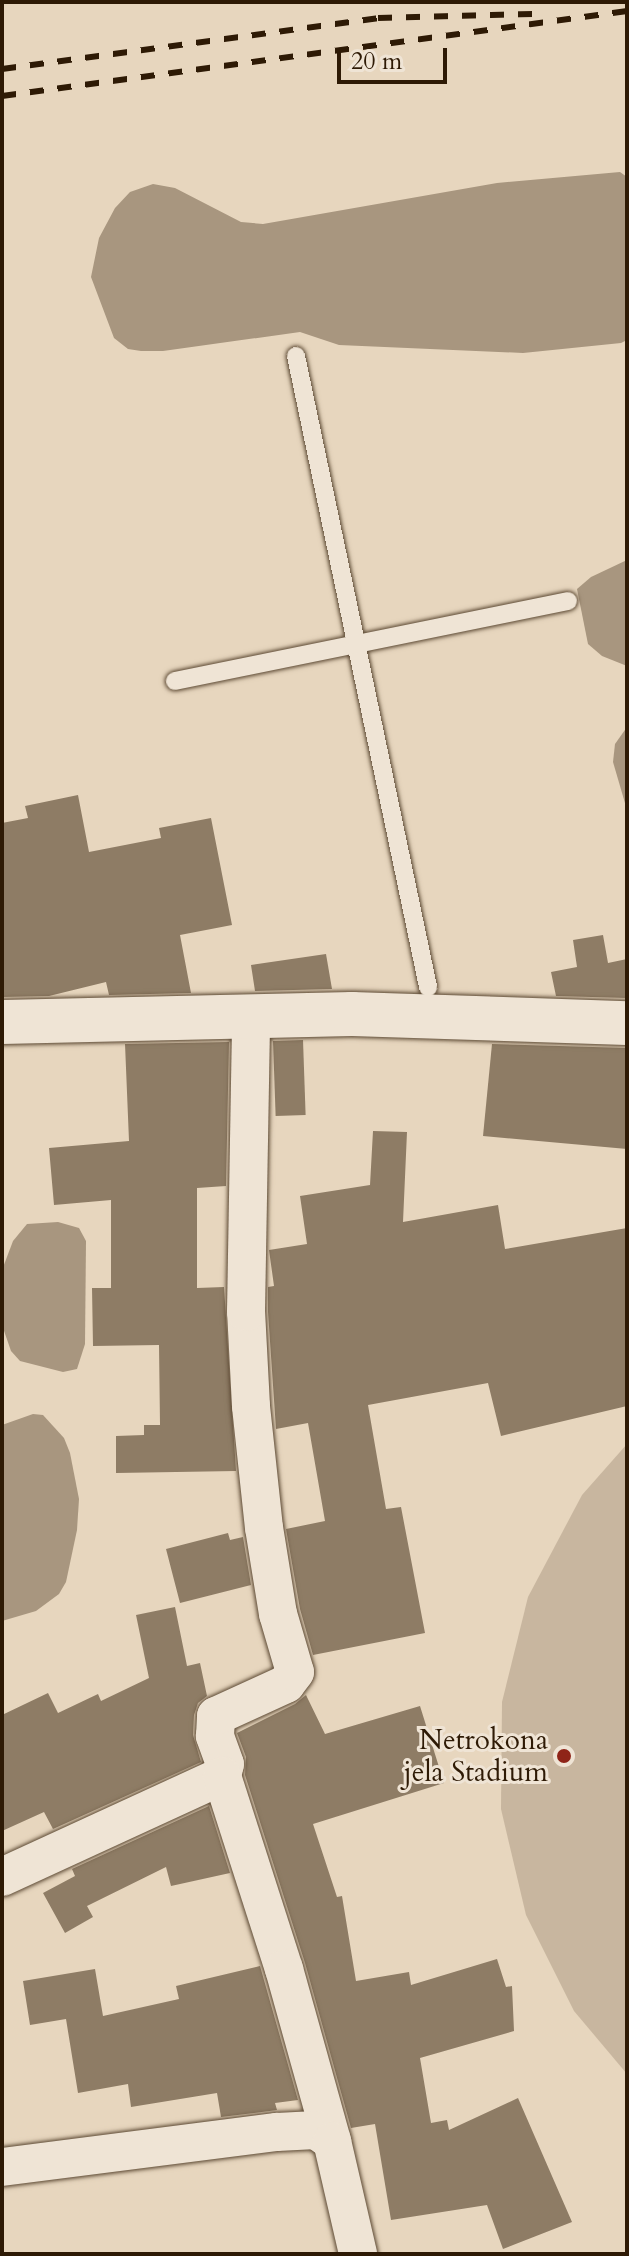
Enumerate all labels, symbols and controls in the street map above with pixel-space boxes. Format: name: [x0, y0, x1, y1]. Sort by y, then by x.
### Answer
scale bar: [341, 32, 451, 82]
text: 20 m: [351, 45, 402, 78]
place label: Netrokona jela Stadium: [404, 1723, 548, 1789]
marker: Netrokona jela Stadium: [555, 1747, 573, 1765]

